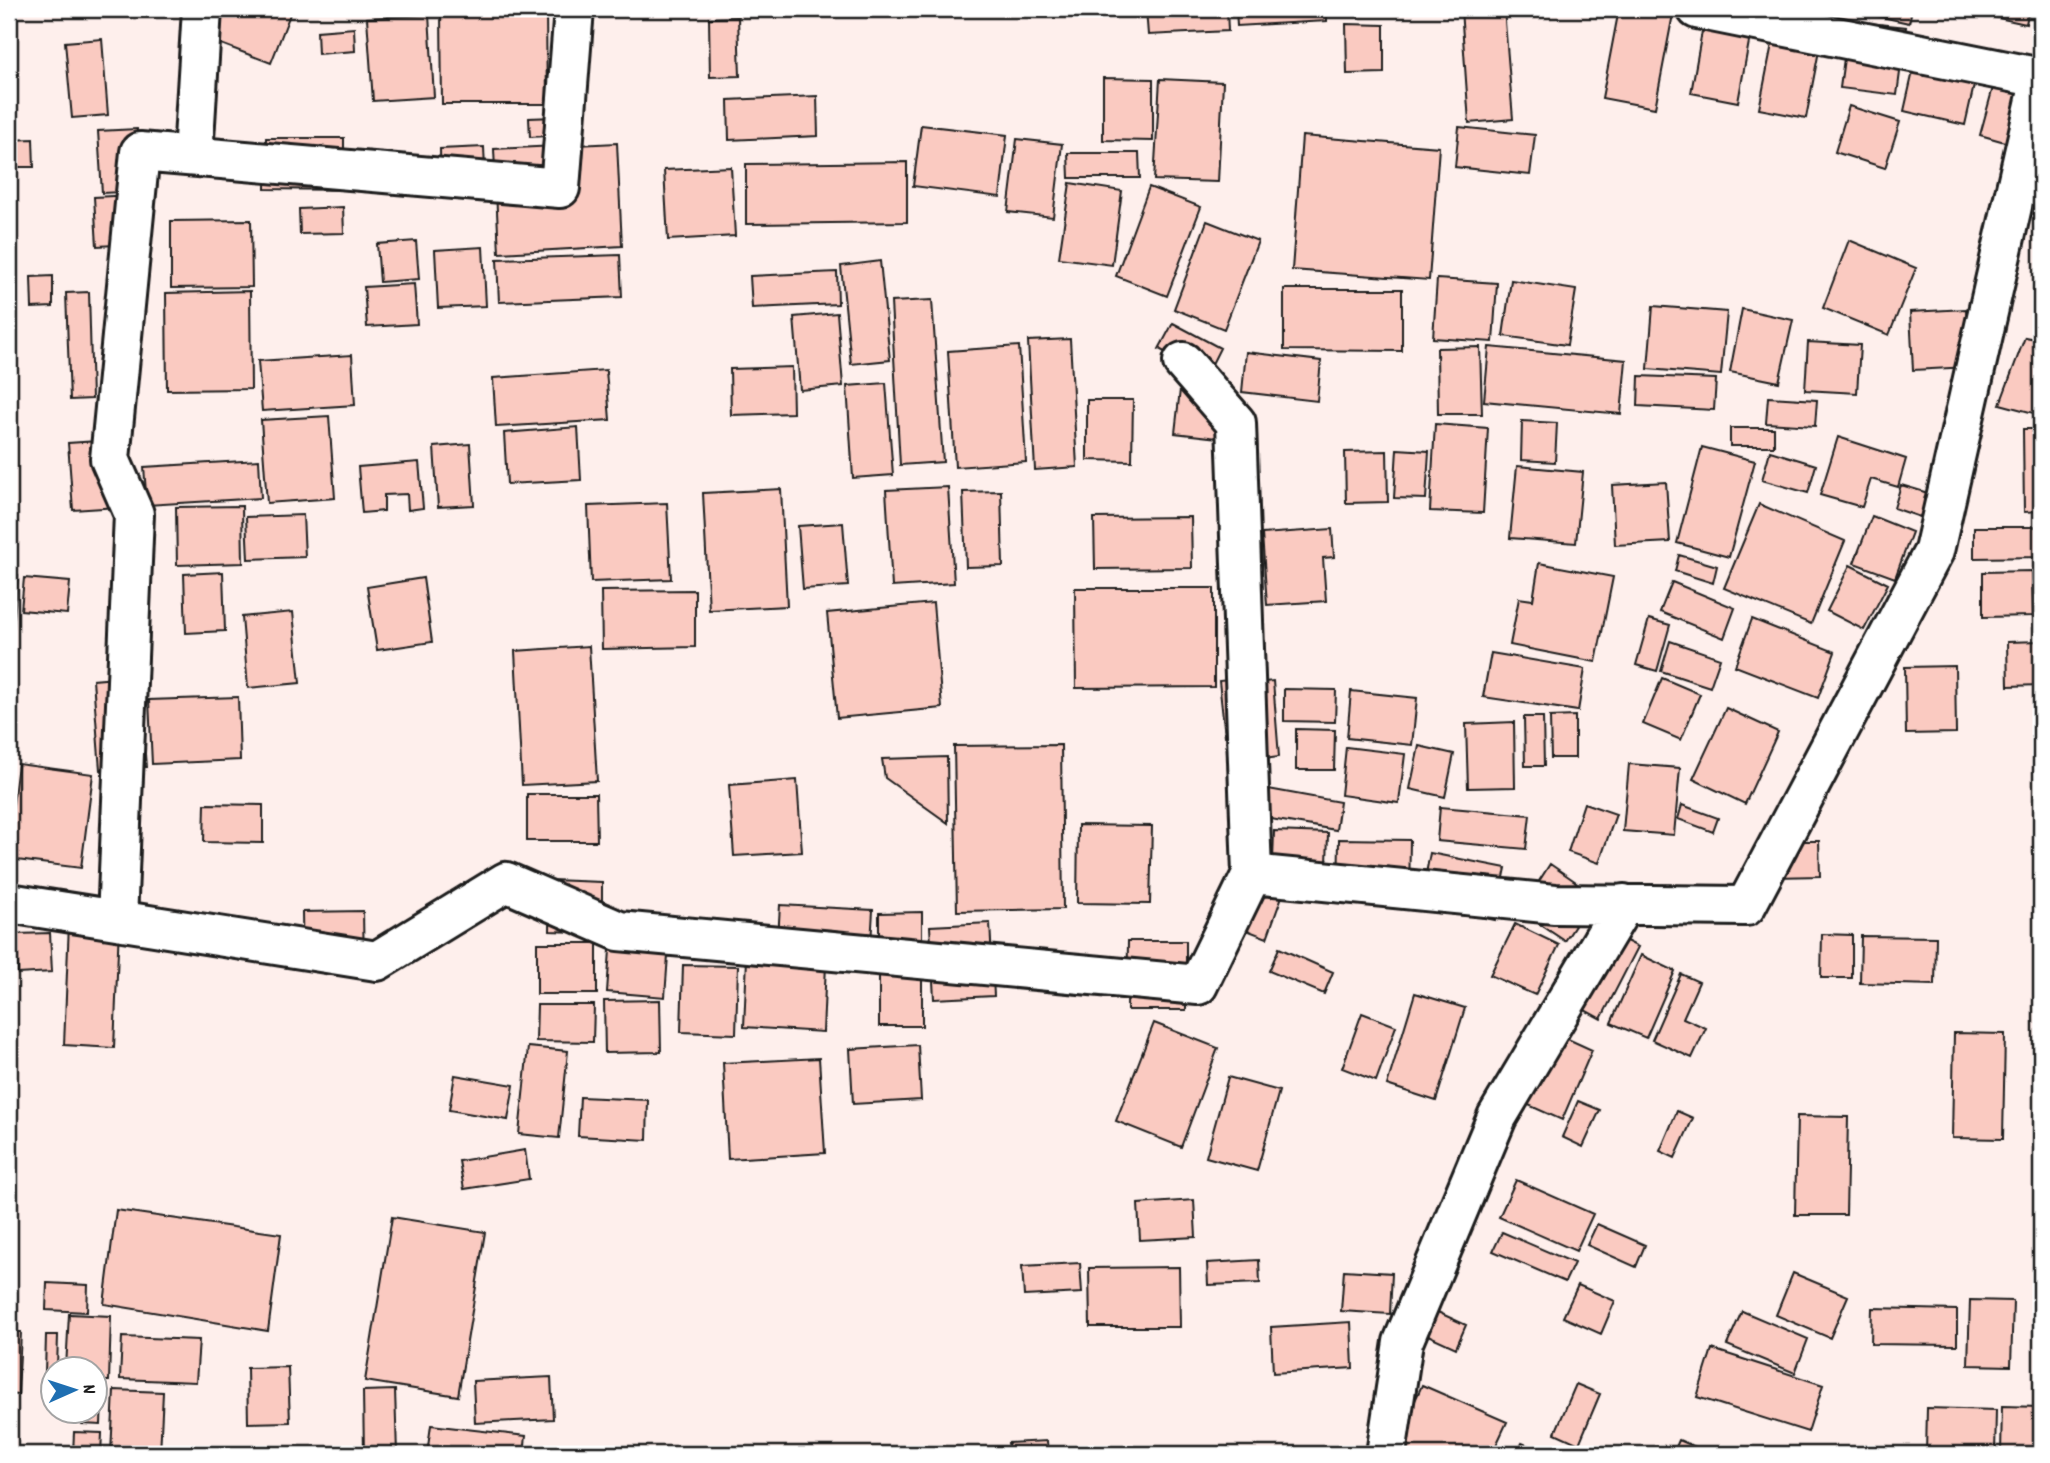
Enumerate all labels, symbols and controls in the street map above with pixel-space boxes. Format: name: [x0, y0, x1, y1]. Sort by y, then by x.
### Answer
north arrow: [38, 1354, 108, 1424]
text: N: [74, 1384, 101, 1395]

